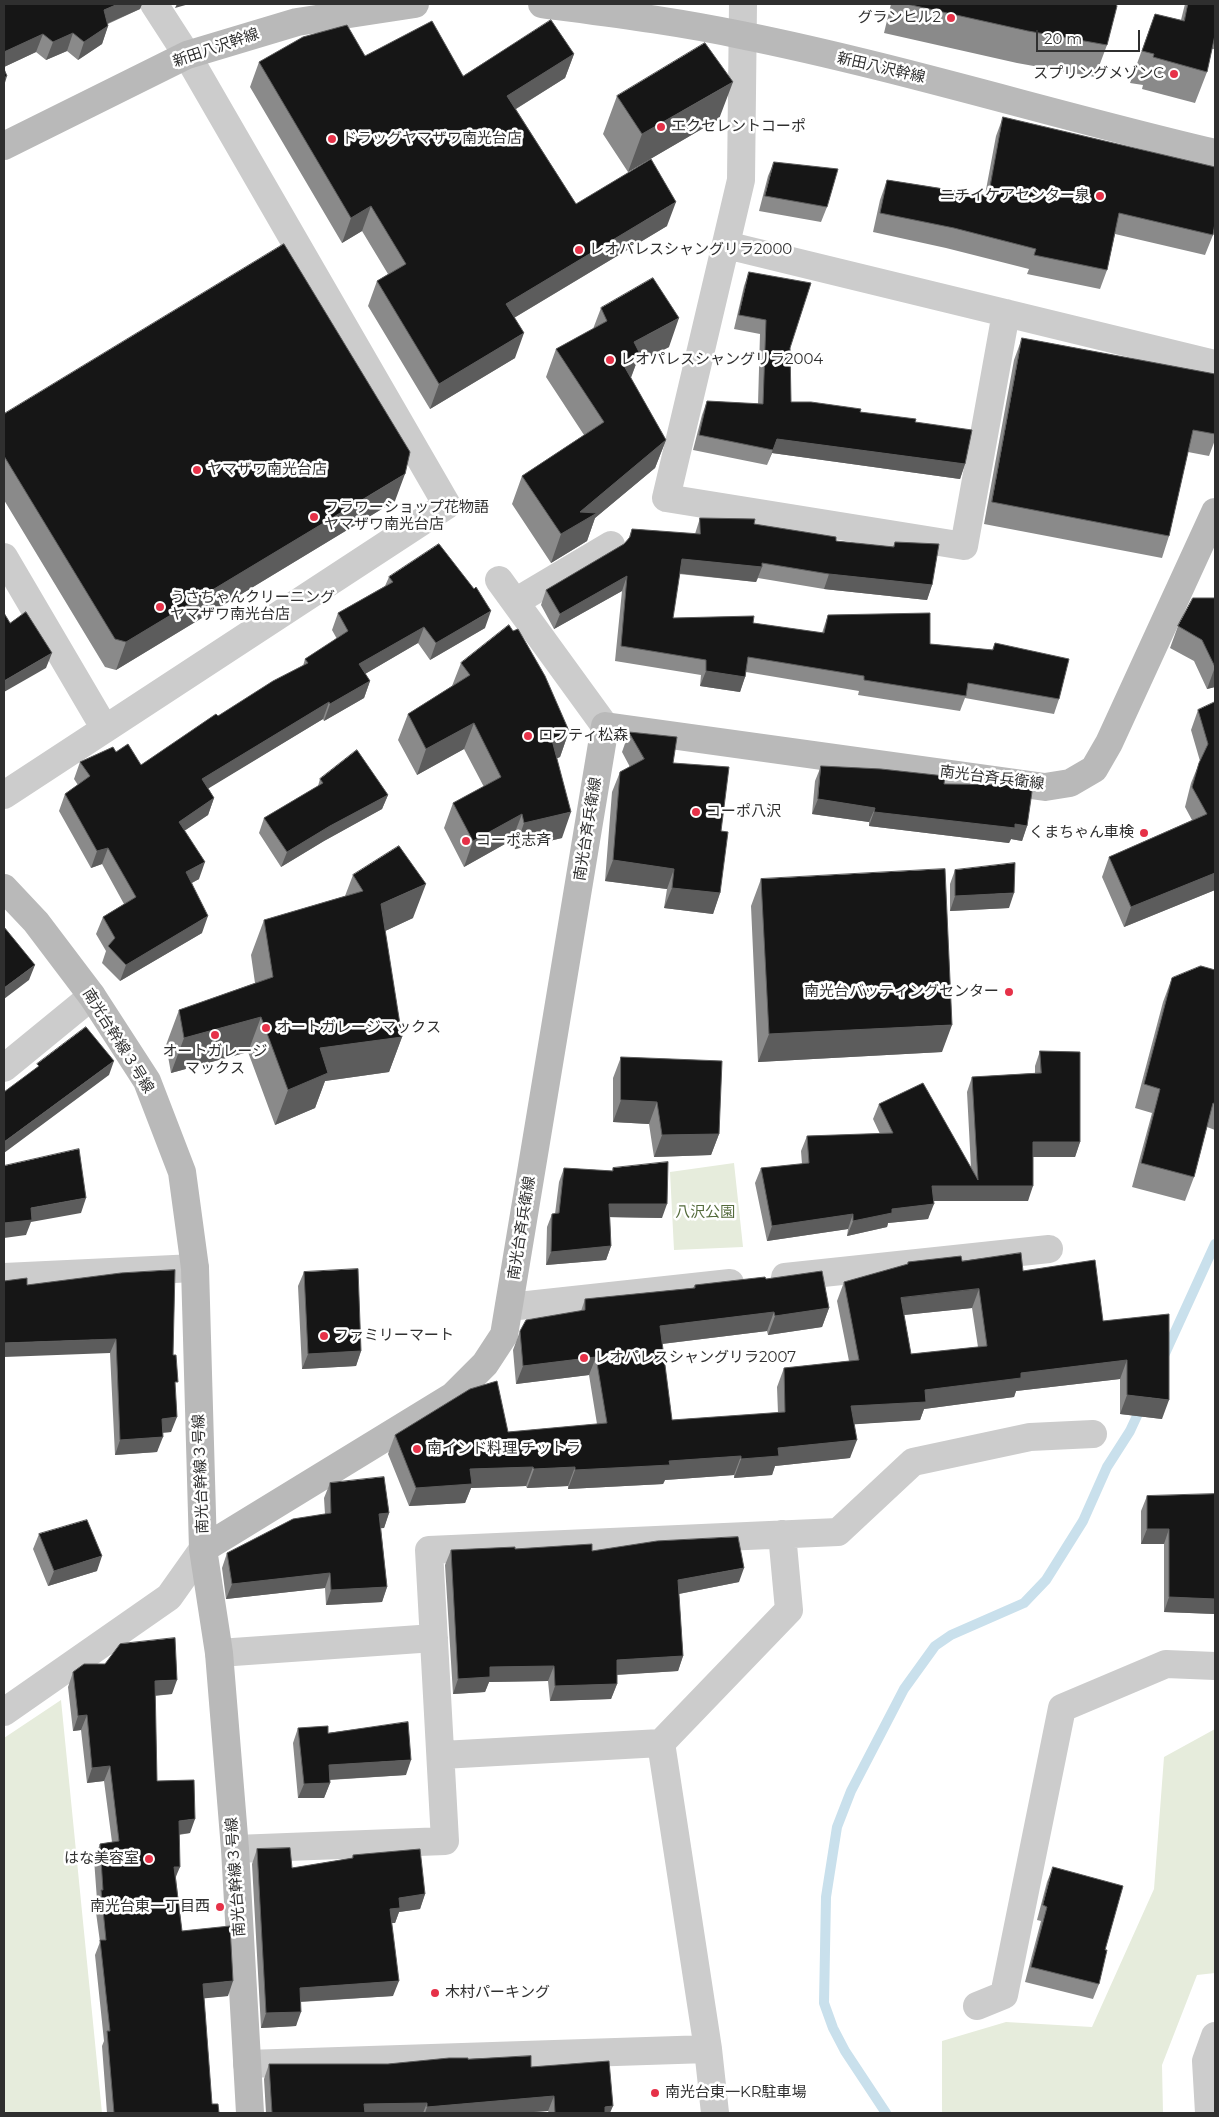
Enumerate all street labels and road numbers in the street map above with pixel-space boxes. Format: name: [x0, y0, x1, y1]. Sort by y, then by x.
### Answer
street label: 新田八沢幹線: [171, 25, 261, 71]
street label: 新田八沢幹線: [835, 49, 927, 87]
street label: 南光台斉兵衛線: [939, 763, 1045, 793]
street label: 南光台斉兵衛線: [571, 776, 605, 882]
street label: 南光台幹線３号線: [79, 985, 157, 1097]
street label: 南光台斉兵衛線: [505, 1175, 539, 1281]
street label: 南光台幹線３号線: [190, 1414, 212, 1534]
street label: 南光台幹線３号線: [223, 1817, 249, 1937]

